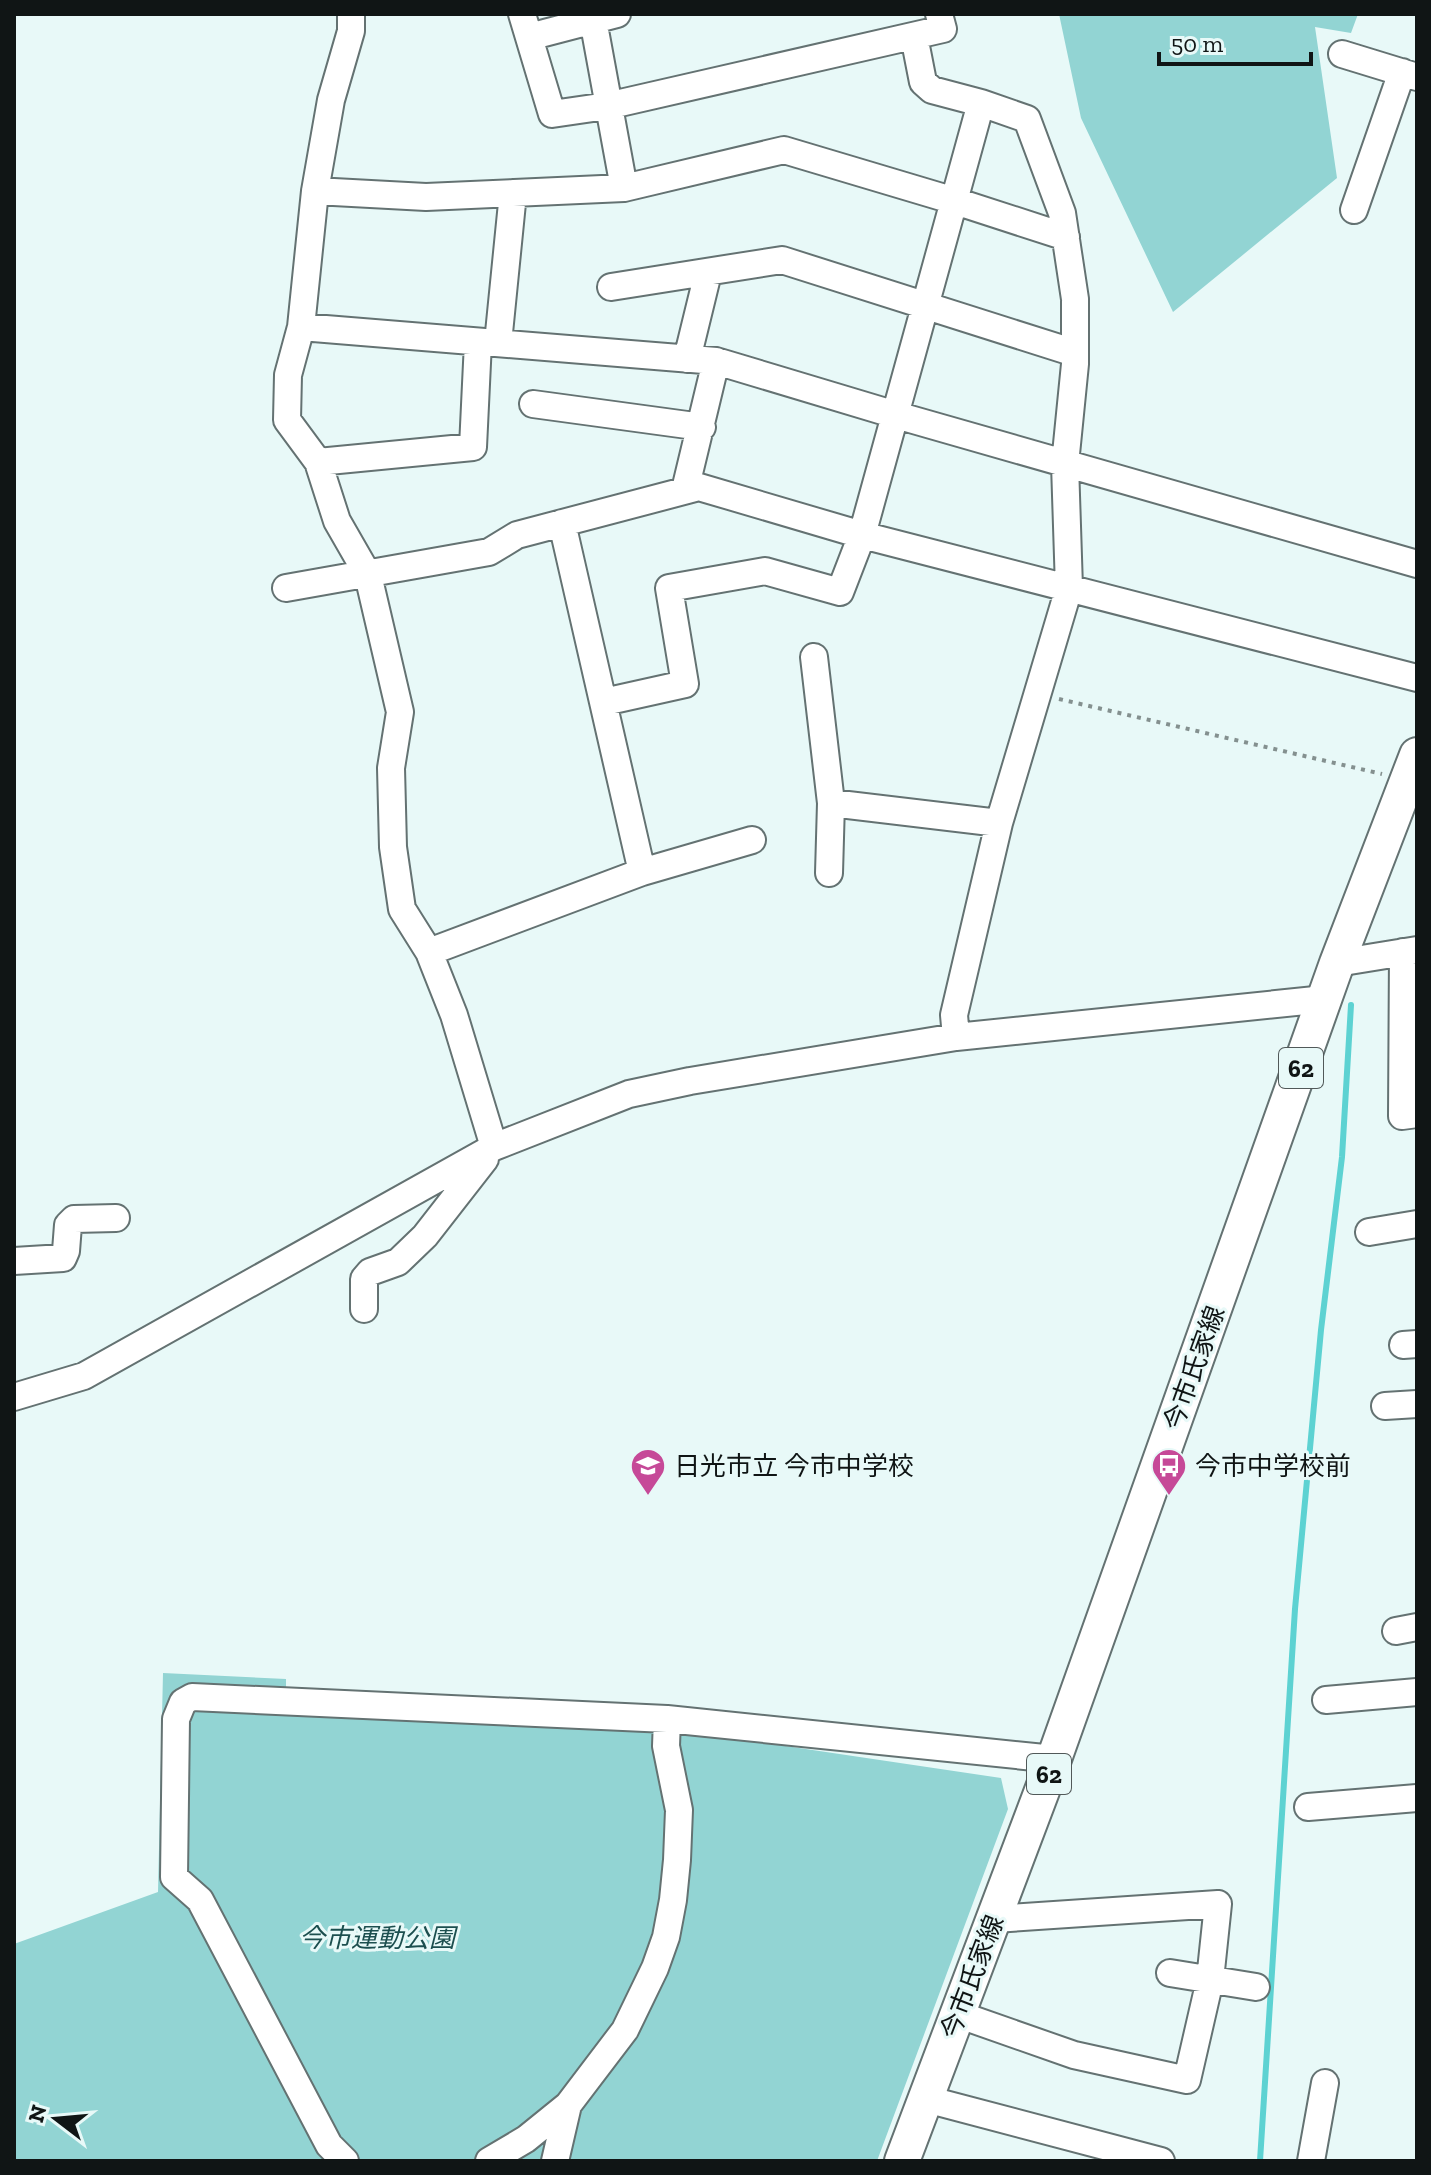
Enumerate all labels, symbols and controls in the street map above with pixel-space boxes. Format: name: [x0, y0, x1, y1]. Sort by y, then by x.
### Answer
scale bar: [1159, 16, 1311, 66]
text: 50 m: [1171, 29, 1224, 58]
road number: 62: [1279, 1048, 1323, 1088]
street label: 今市氏家線: [1157, 1301, 1231, 1435]
school or university icon: 日光市立 今市中学校: [629, 1447, 667, 1497]
bus stop icon: 今市中学校前: [1150, 1447, 1188, 1497]
place label: 日光市立 今市中学校: [674, 1450, 914, 1482]
place label: 今市中学校前: [1195, 1450, 1351, 1482]
road number: 62: [1027, 1754, 1071, 1794]
street label: 今市氏家線: [934, 1911, 1010, 2043]
park label: 今市運動公園: [299, 1922, 459, 1954]
north arrow: [16, 2079, 96, 2159]
text: N: [22, 2102, 53, 2125]

